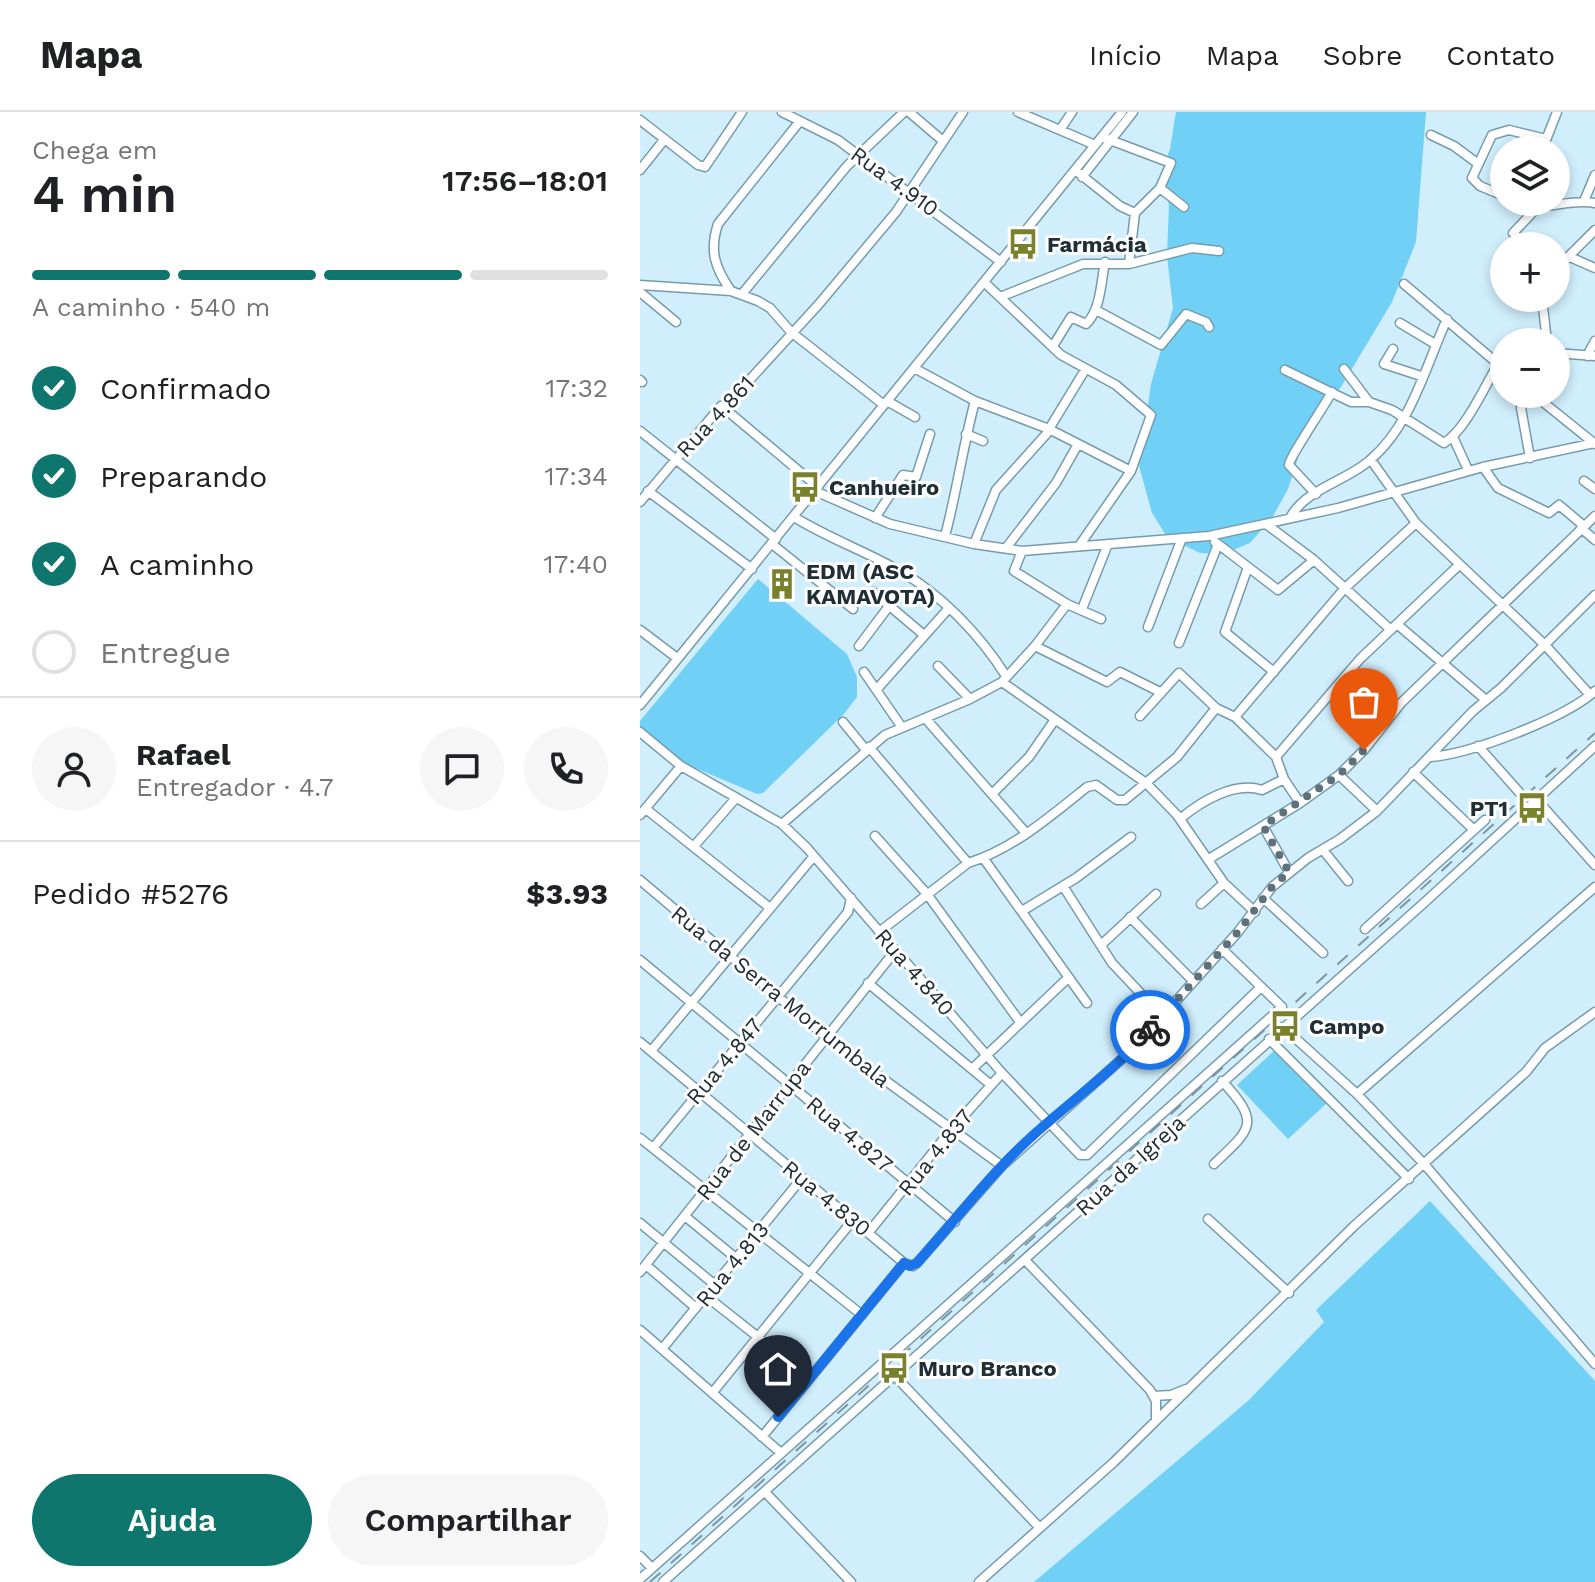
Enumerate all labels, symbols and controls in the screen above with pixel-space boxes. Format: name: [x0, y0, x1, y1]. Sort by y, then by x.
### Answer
text: Mapa: [40, 33, 142, 77]
text: Início: [1089, 39, 1162, 72]
text: Mapa: [1206, 39, 1279, 72]
text: Sobre: [1323, 39, 1402, 72]
text: Contato: [1446, 39, 1555, 72]
text: Chega em: [32, 135, 158, 165]
map controls: [1490, 136, 1570, 408]
button: layers: [1490, 136, 1570, 216]
street label: Rua 4.910: [846, 141, 943, 222]
text: 17:56–18:01: [442, 163, 608, 198]
text: 4 min: [32, 164, 177, 225]
bus stop icon: Farmácia: [1006, 227, 1040, 261]
place label: Farmácia: [1047, 232, 1147, 257]
button: +: [1490, 232, 1570, 312]
text: A caminho · 540 m: [32, 292, 270, 322]
button: −: [1490, 328, 1570, 408]
icon: check: [32, 366, 76, 410]
text: Confirmado: [100, 371, 271, 406]
street label: Rua 4.861: [671, 371, 759, 462]
text: 17:32: [545, 373, 608, 403]
icon: check: [32, 454, 76, 498]
text: Preparando: [100, 459, 267, 494]
text: 17:34: [545, 461, 608, 491]
bus stop icon: Canhueiro: [788, 470, 822, 504]
place label: Canhueiro: [829, 475, 939, 500]
icon: check: [32, 542, 76, 586]
text: A caminho: [100, 547, 254, 582]
text: 17:40: [544, 549, 608, 579]
place label: EDM (ASC KAMAVOTA): [806, 559, 935, 609]
building icon: EDM (ASC KAMAVOTA): [765, 567, 799, 601]
text: Entregue: [100, 635, 231, 670]
pin: [1330, 668, 1398, 750]
icon: bag: [1342, 680, 1386, 724]
button: person: [32, 727, 116, 811]
button: chat: [420, 727, 504, 811]
button: phone: [524, 727, 608, 811]
text: Rafael: [136, 737, 231, 772]
text: Entregador · 4.7: [136, 772, 334, 802]
bus stop icon: PT1: [1515, 791, 1549, 825]
place label: PT1: [1470, 796, 1508, 821]
text: Pedido #5276: [32, 876, 229, 911]
text: $3.93: [526, 876, 608, 911]
street label: Rua da Serra Morrumbala: [666, 900, 895, 1092]
street label: Rua 4.840: [870, 924, 959, 1021]
courier: [1110, 990, 1190, 1070]
icon: bike: [1128, 1008, 1172, 1052]
bus stop icon: Campo: [1268, 1009, 1302, 1043]
street label: Rua 4.847: [681, 1013, 768, 1109]
place label: Campo: [1309, 1014, 1384, 1039]
street label: Rua de Marrupa: [691, 1056, 816, 1205]
street label: Rua 4.827: [802, 1091, 898, 1178]
street label: Rua 4.837: [893, 1104, 978, 1201]
street label: Rua da Igreja: [1071, 1110, 1190, 1221]
street label: Rua 4.830: [778, 1155, 876, 1241]
street label: Rua 4.813: [691, 1217, 774, 1312]
pin: [744, 1335, 812, 1417]
icon: home: [756, 1347, 800, 1391]
bus stop icon: Muro Branco: [877, 1351, 911, 1385]
place label: Muro Branco: [918, 1356, 1057, 1381]
button: Ajuda: [32, 1474, 312, 1566]
button: Compartilhar: [328, 1474, 608, 1566]

